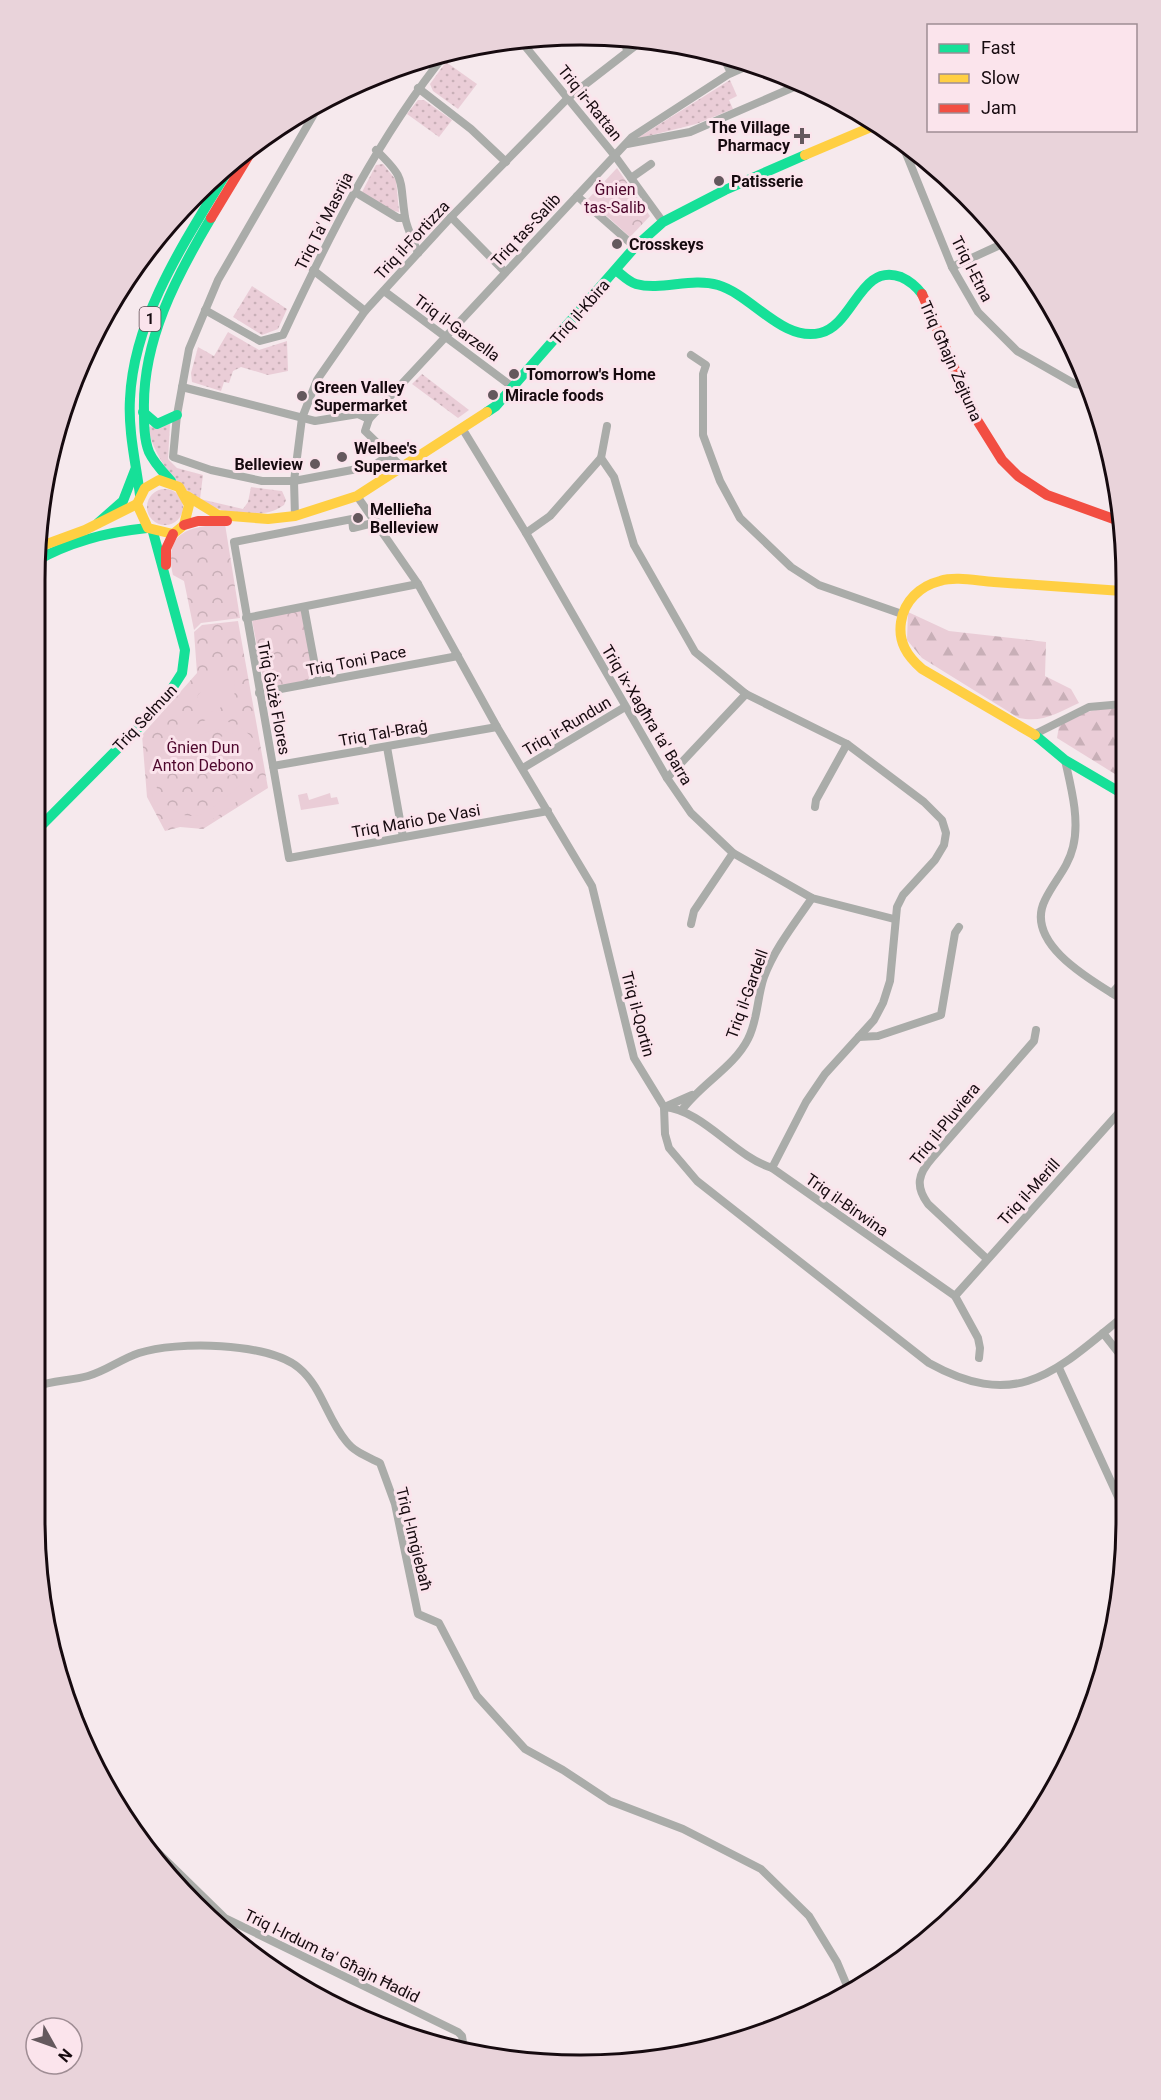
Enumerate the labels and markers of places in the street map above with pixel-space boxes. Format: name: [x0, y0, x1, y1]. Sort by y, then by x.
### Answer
place label: The Village Pharmacy: [709, 118, 791, 155]
marker: The Village Pharmacy: [795, 129, 809, 143]
place label: Patisserie: [731, 172, 804, 191]
marker: Patisserie: [712, 174, 726, 188]
place label: Crosskeys: [629, 235, 704, 254]
marker: Crosskeys: [610, 237, 624, 251]
place label: Tomorrow's Home: [526, 365, 656, 384]
marker: Tomorrow's Home: [507, 367, 521, 381]
place label: Green Valley Supermarket: [314, 378, 408, 415]
place label: Miracle foods: [505, 386, 604, 405]
marker: Miracle foods: [486, 388, 500, 402]
marker: Green Valley Supermarket: [295, 389, 309, 403]
place label: Welbee's Supermarket: [354, 439, 448, 476]
marker: Welbee's Supermarket: [335, 450, 349, 464]
place label: Belleview: [234, 455, 303, 474]
marker: Belleview: [308, 457, 322, 471]
place label: Mellieħa Belleview: [370, 500, 439, 537]
marker: Mellieħa Belleview: [351, 511, 365, 525]

